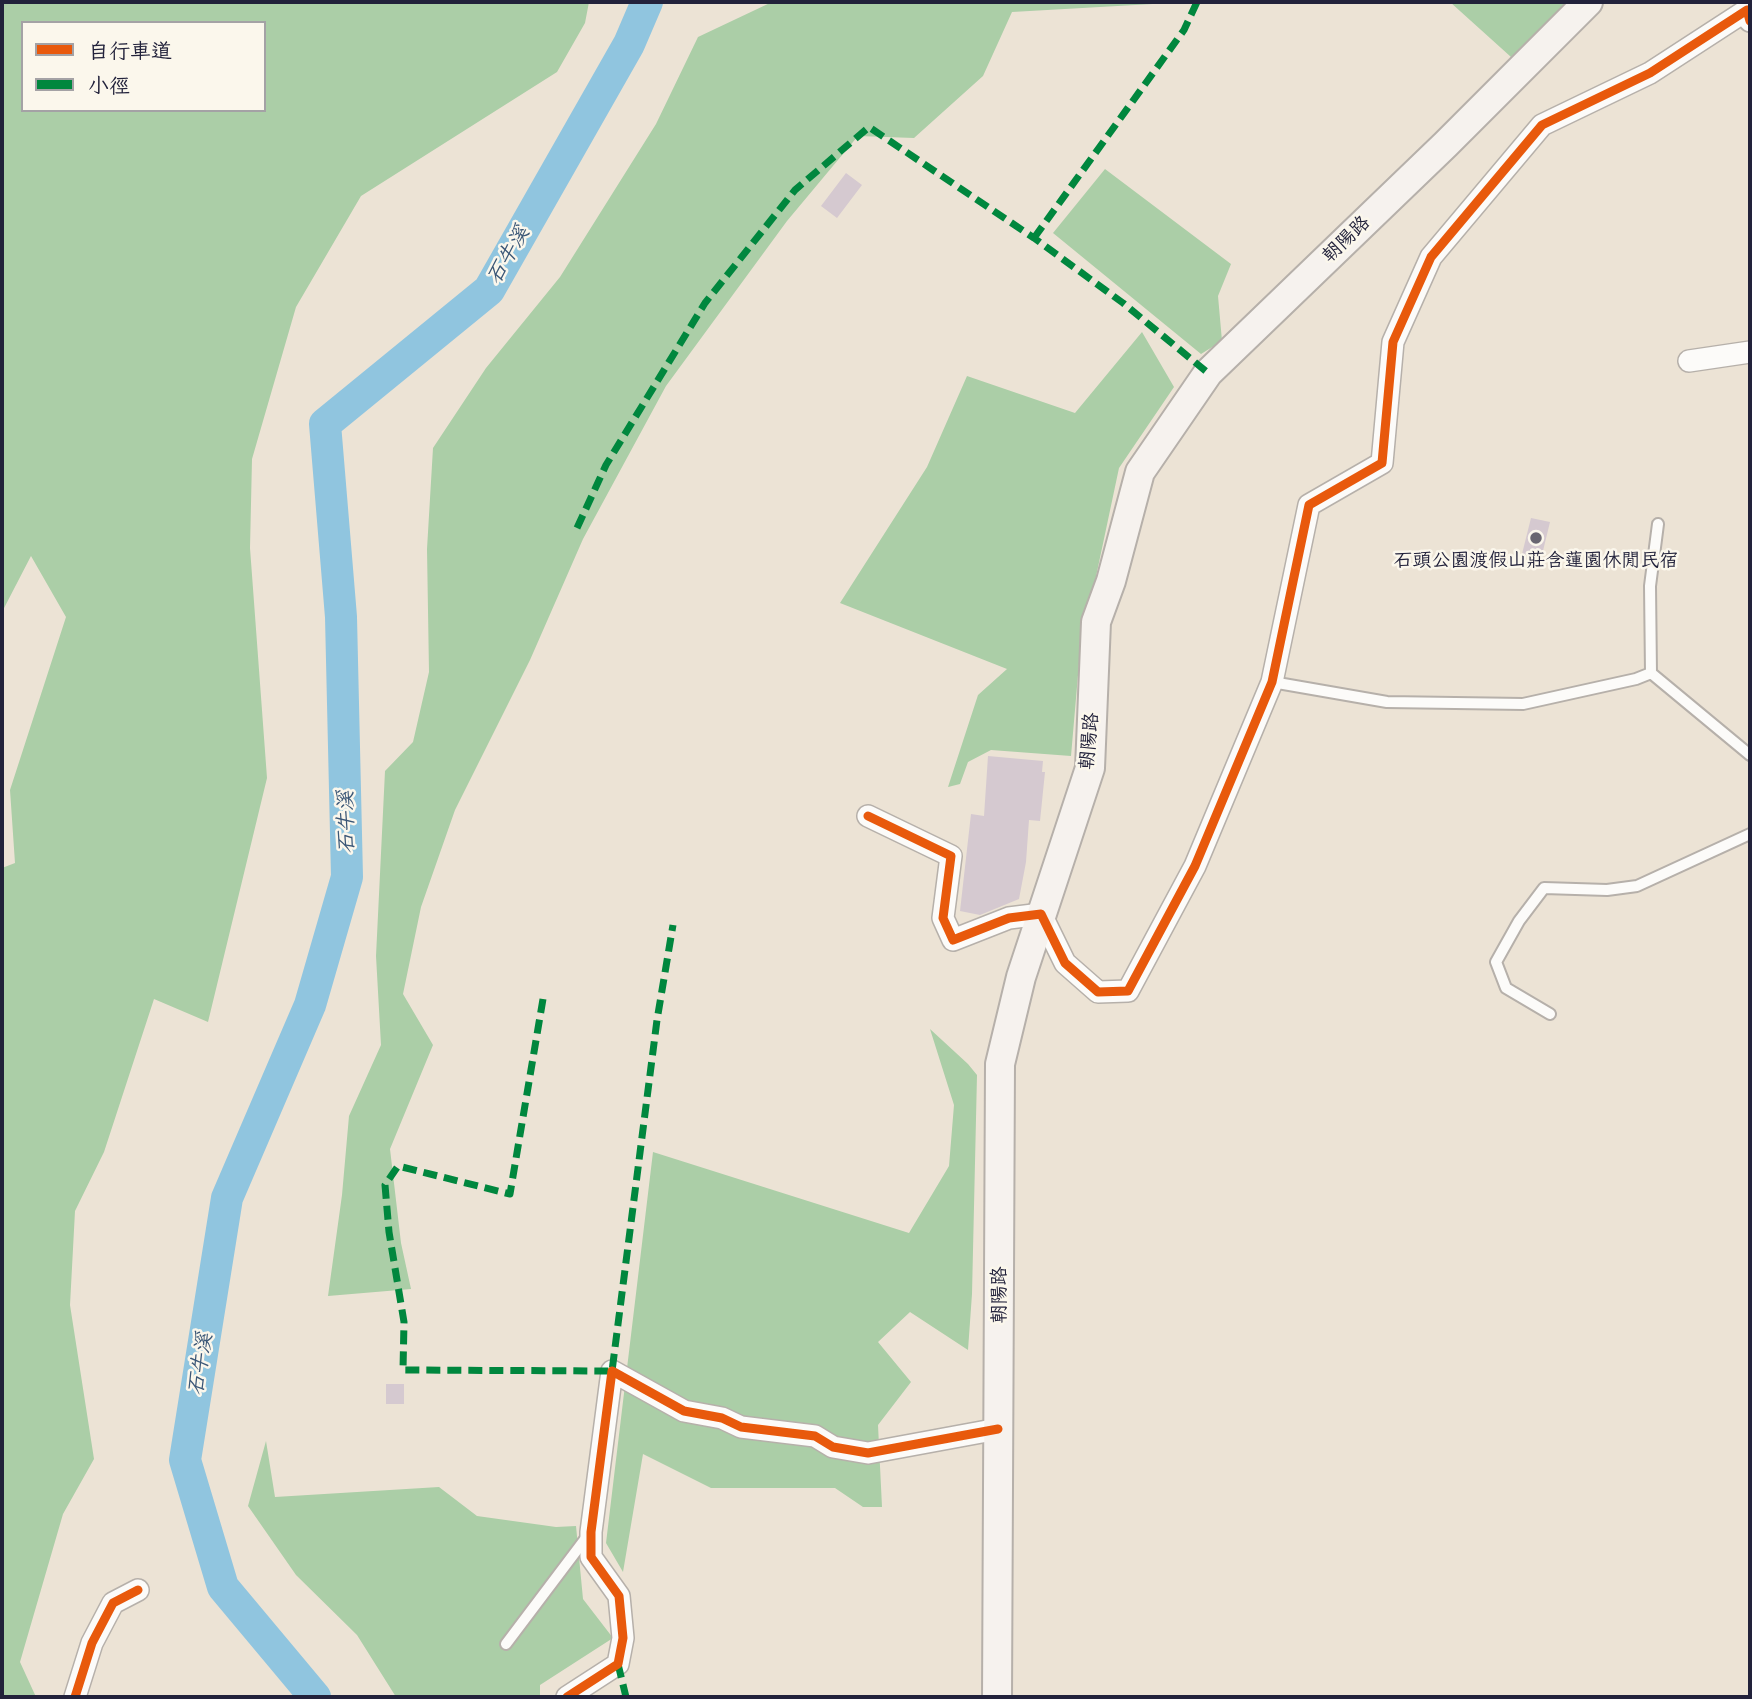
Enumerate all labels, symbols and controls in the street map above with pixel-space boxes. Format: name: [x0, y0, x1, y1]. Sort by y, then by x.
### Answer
legend: [21, 21, 266, 112]
text: 自行車道: [88, 36, 172, 63]
text: 小徑: [88, 71, 130, 98]
street label: 朝陽路: [1318, 211, 1374, 267]
water label: 石牛溪: [481, 221, 535, 289]
marker: 石頭公園渡假山莊含蓮園休閒民宿: [1528, 530, 1544, 546]
place label: 石頭公園渡假山莊含蓮園休閒民宿: [1394, 549, 1678, 571]
street label: 朝陽路: [1075, 712, 1103, 770]
water label: 石牛溪: [333, 790, 359, 854]
street label: 朝陽路: [988, 1267, 1010, 1323]
water label: 石牛溪: [183, 1331, 217, 1397]

